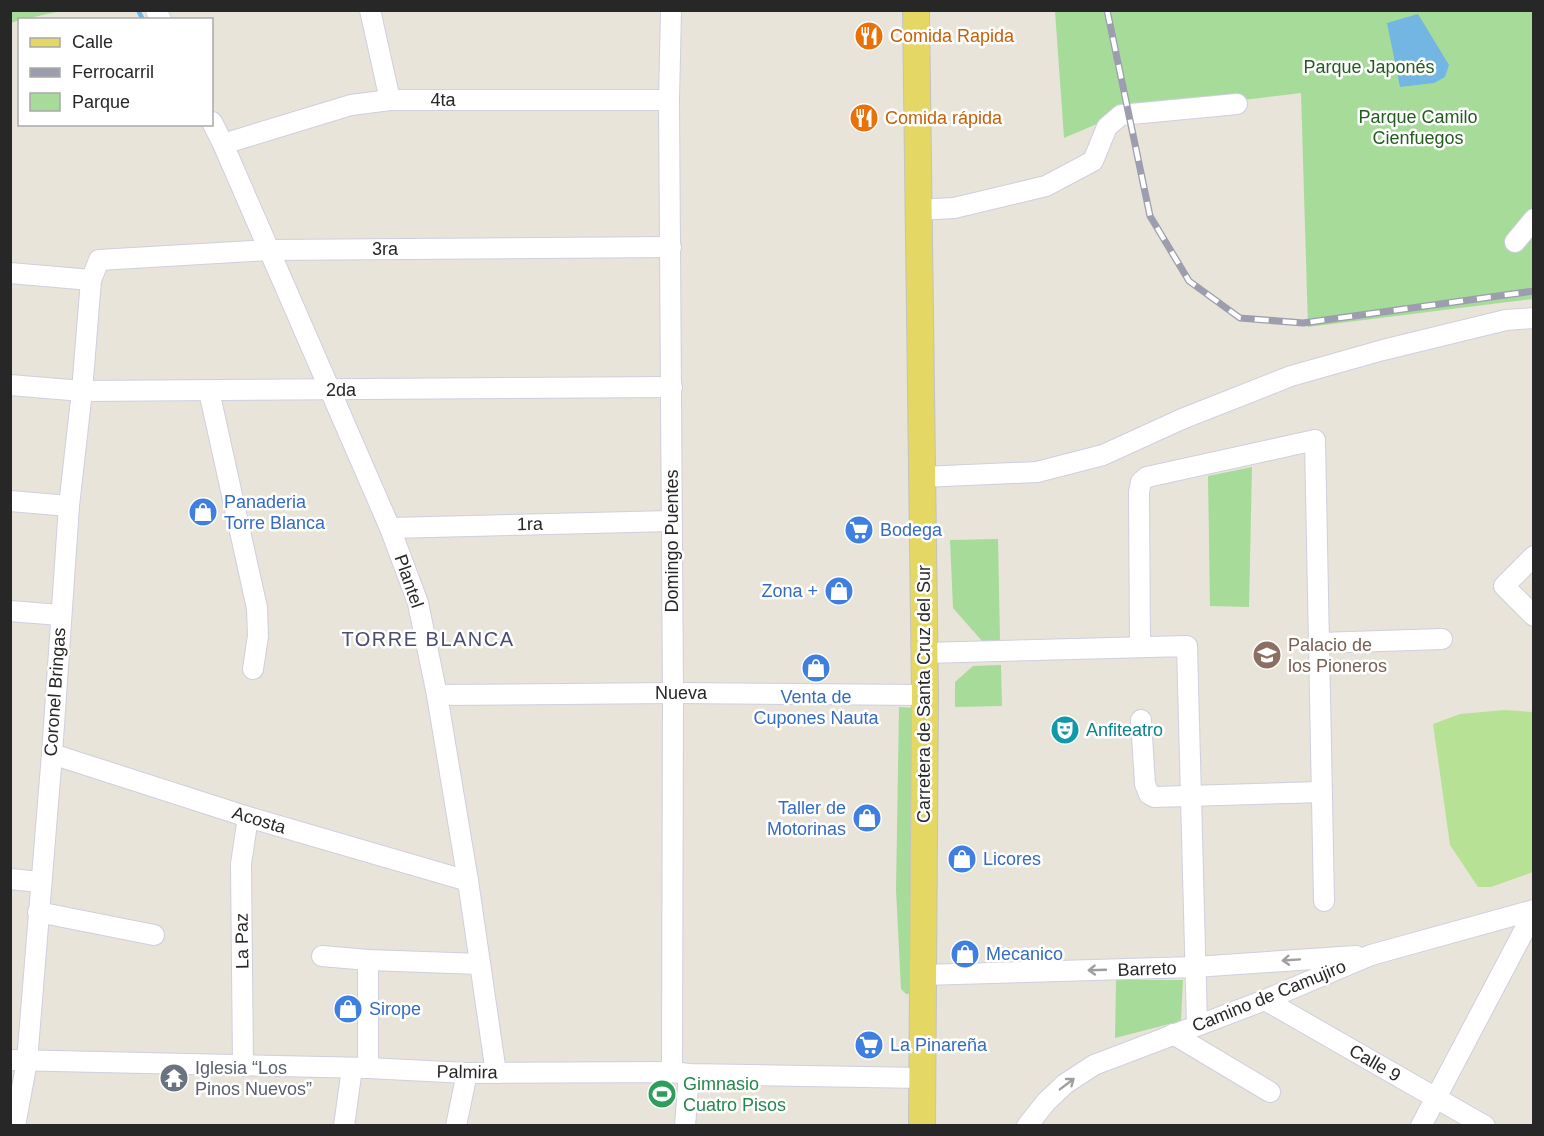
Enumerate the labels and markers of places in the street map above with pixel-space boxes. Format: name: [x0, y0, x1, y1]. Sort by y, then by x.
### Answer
restaurant icon: Comida Rapida: [853, 20, 885, 52]
place label: Comida Rapida: [890, 26, 1015, 46]
restaurant icon: Comida rápida: [848, 102, 880, 134]
place label: Comida rápida: [885, 108, 1003, 128]
place label: Panaderia Torre Blanca: [224, 492, 326, 533]
shop icon: Panaderia Torre Blanca: [187, 496, 219, 528]
supermarket icon: Bodega: [843, 514, 875, 546]
place label: Bodega: [880, 520, 943, 540]
shop icon: Zona +: [823, 575, 855, 607]
place label: Zona +: [761, 581, 818, 601]
place label: Palacio de los Pioneros: [1288, 635, 1387, 676]
school or university icon: Palacio de los Pioneros: [1251, 639, 1283, 671]
shop icon: Venta de Cupones Nauta: [800, 652, 832, 684]
place label: Venta de Cupones Nauta: [753, 687, 880, 728]
theatre icon: Anfiteatro: [1049, 714, 1081, 746]
place label: Anfiteatro: [1086, 720, 1163, 740]
place label: Taller de Motorinas: [767, 798, 846, 839]
shop icon: Taller de Motorinas: [851, 802, 883, 834]
shop icon: Licores: [946, 843, 978, 875]
place label: Licores: [983, 849, 1041, 869]
shop icon: Mecanico: [949, 938, 981, 970]
place label: Mecanico: [986, 944, 1063, 964]
shop icon: Sirope: [332, 993, 364, 1025]
place label: Sirope: [369, 999, 421, 1019]
supermarket icon: La Pinareña: [853, 1029, 885, 1061]
place label: La Pinareña: [890, 1035, 988, 1055]
place label: Iglesia “Los Pinos Nuevos”: [195, 1058, 312, 1099]
temple icon: Iglesia “Los Pinos Nuevos”: [158, 1062, 190, 1094]
place label: Gimnasio Cuatro Pisos: [683, 1074, 786, 1115]
sports icon: Gimnasio Cuatro Pisos: [646, 1078, 678, 1110]

